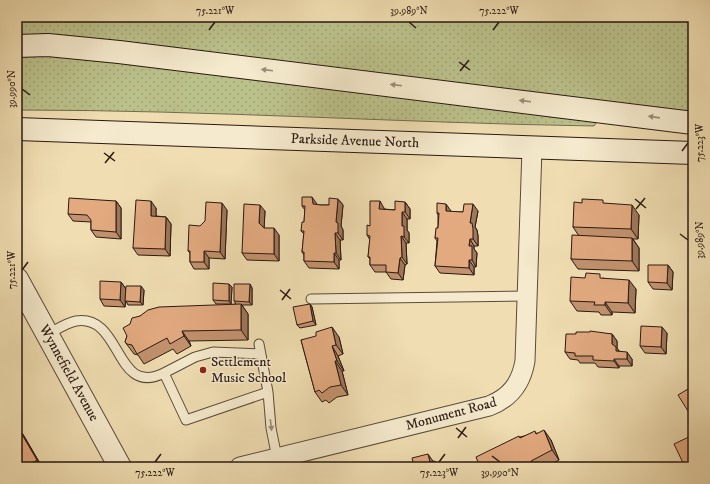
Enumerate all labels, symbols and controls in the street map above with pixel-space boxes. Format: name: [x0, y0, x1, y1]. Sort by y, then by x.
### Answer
text: 75.221°W: [196, 5, 235, 17]
text: 39.989°N: [390, 5, 428, 17]
text: 75.222°W: [479, 5, 520, 17]
one-way arrow: [261, 66, 273, 73]
text: 39.990°N: [6, 70, 18, 108]
one-way arrow: [390, 82, 402, 88]
one-way arrow: [519, 98, 531, 104]
one-way arrow: [648, 114, 660, 120]
text: 75.223°W: [694, 123, 706, 162]
street label: Parkside Avenue North: [290, 130, 420, 152]
text: 39.989°N: [694, 221, 706, 259]
text: 75.221°W: [6, 250, 18, 289]
street label: Wynnefield Avenue: [35, 321, 103, 425]
place label: Settlement Music School: [211, 353, 287, 387]
marker: Settlement Music School: [198, 365, 208, 375]
street label: Monument Road: [404, 393, 498, 435]
one-way arrow: [267, 419, 274, 431]
text: 75.222°W: [135, 467, 176, 479]
text: 75.223°W: [420, 467, 459, 479]
text: 39.990°N: [481, 467, 519, 479]

